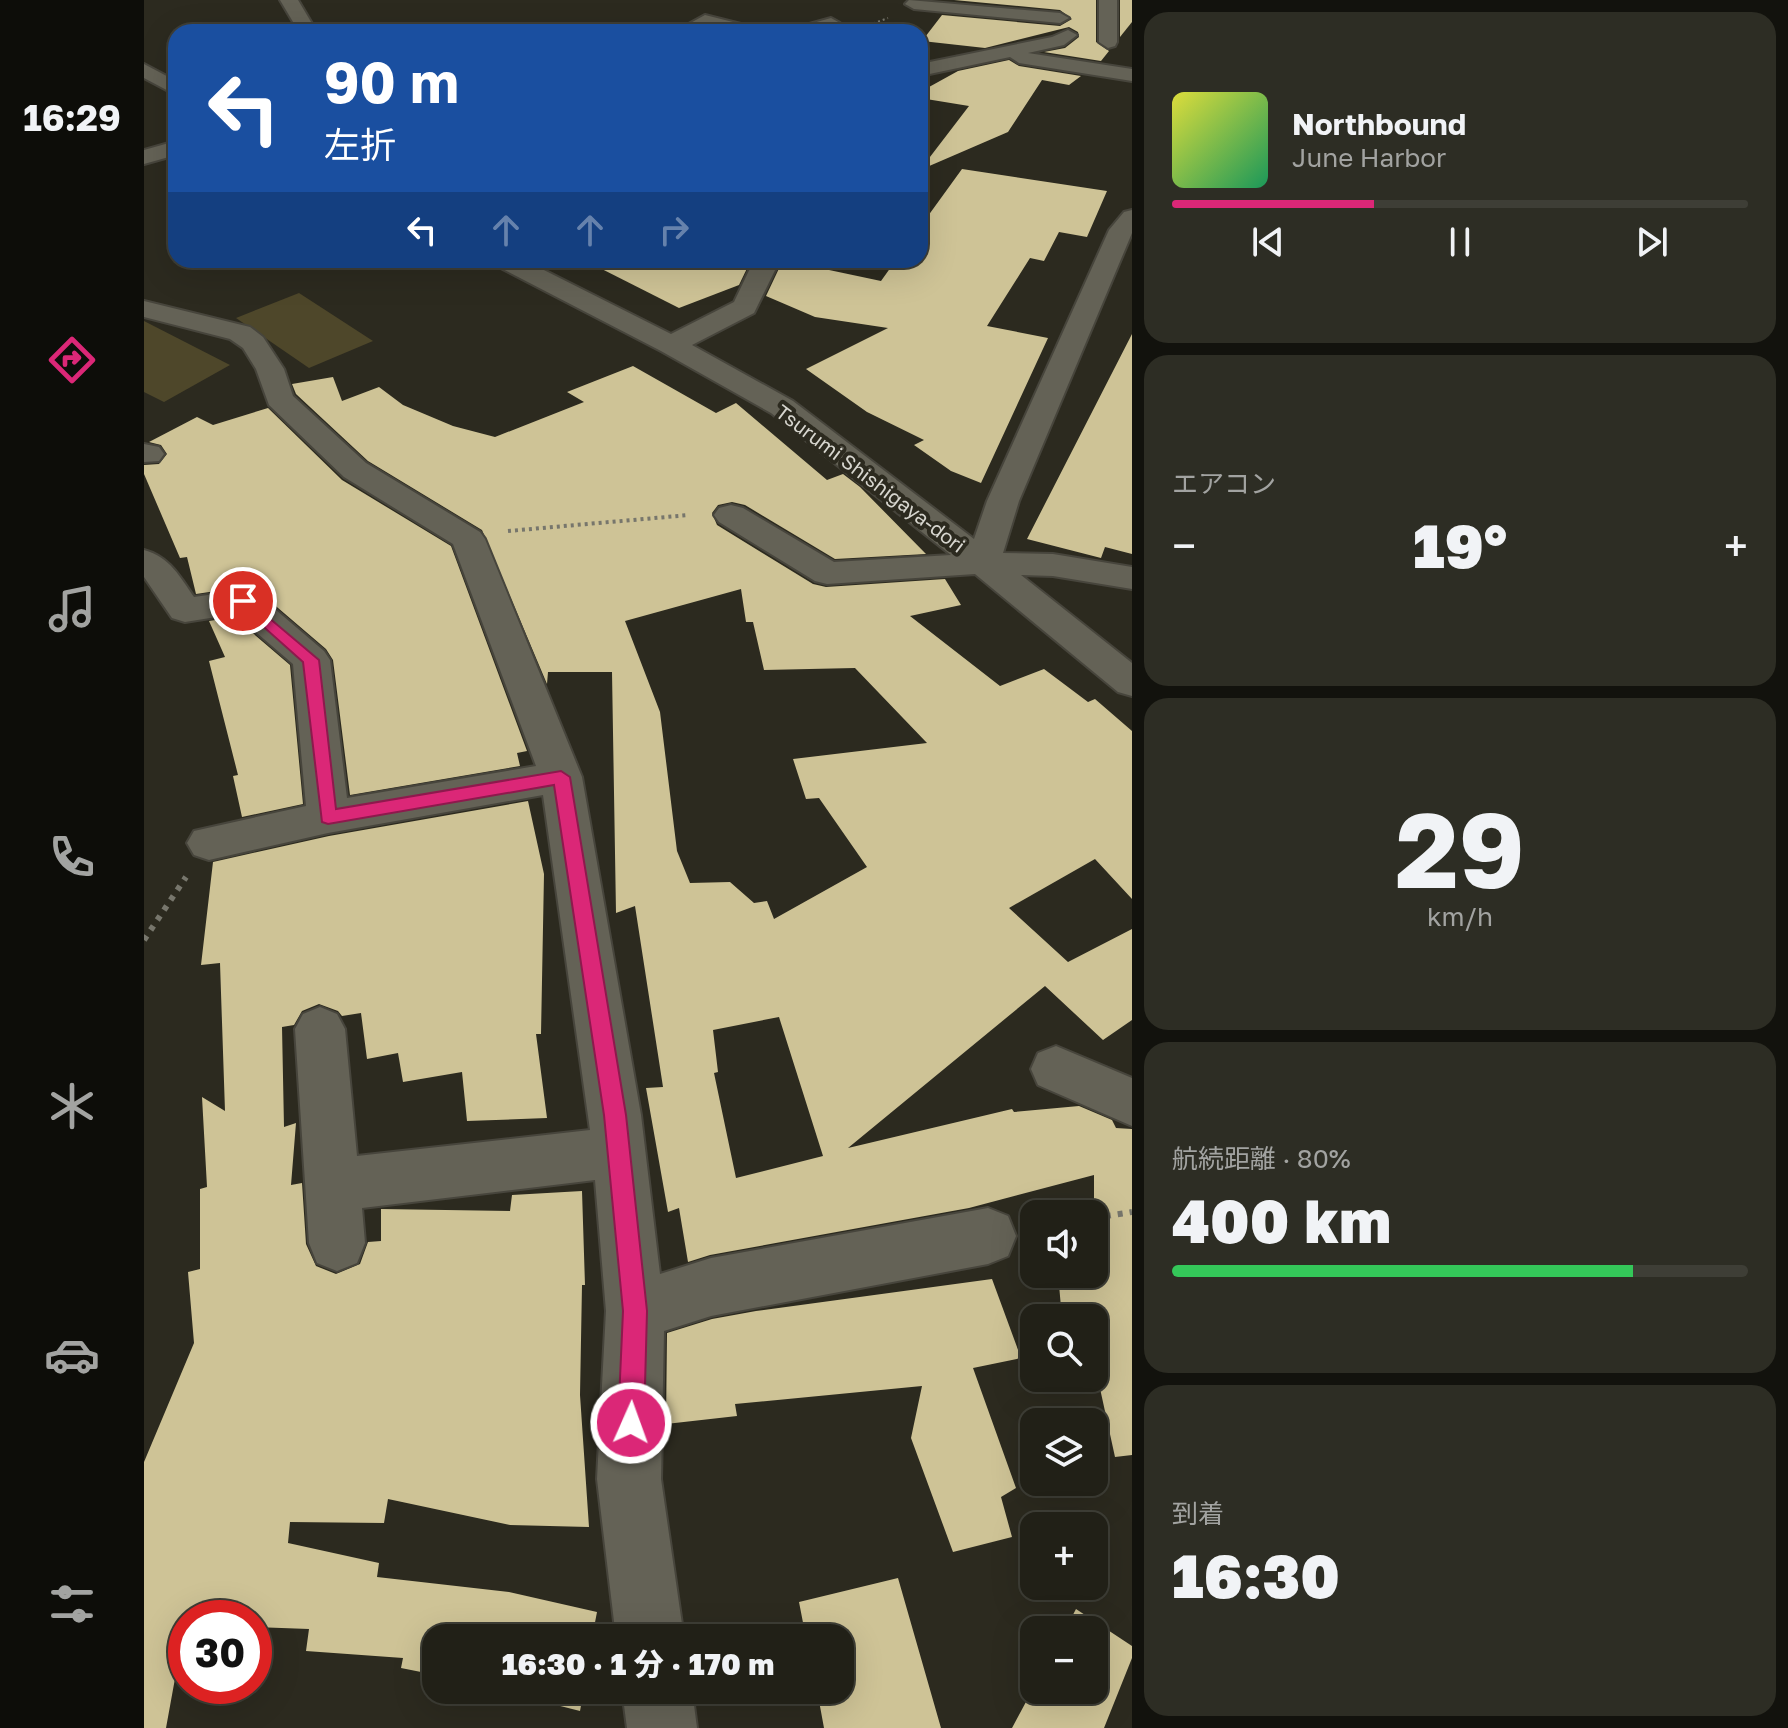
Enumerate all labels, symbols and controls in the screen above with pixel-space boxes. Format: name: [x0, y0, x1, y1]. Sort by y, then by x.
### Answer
text: 90 m: [324, 48, 459, 115]
icon: left: [192, 56, 296, 160]
text: 16:29: [23, 96, 121, 139]
text: Northbound: [1292, 106, 1466, 142]
text: 左折: [324, 123, 396, 166]
text: June Harbor: [1292, 142, 1446, 173]
icon: left: [400, 208, 444, 252]
icon: ahead: [484, 208, 528, 252]
icon: ahead: [568, 208, 612, 252]
icon: right: [652, 208, 696, 252]
icon: previous: [1246, 220, 1290, 264]
icon: pause: [1438, 220, 1482, 264]
icon: next: [1630, 220, 1674, 264]
icon: directions: [44, 332, 100, 388]
street label: Tsurumi Shishigaya-dori: [772, 399, 970, 557]
text: エアコン: [1172, 468, 1276, 499]
text: 19°: [1413, 509, 1507, 581]
text: −: [1172, 519, 1196, 572]
text: +: [1724, 519, 1748, 572]
pin: [209, 567, 277, 635]
icon: arrive: [221, 579, 265, 623]
icon: music: [44, 581, 100, 637]
text: 29: [1395, 786, 1525, 911]
icon: phone: [44, 829, 100, 885]
text: km/h: [1427, 901, 1493, 932]
icon: climate: [44, 1078, 100, 1134]
text: 航続距離 · 80%: [1172, 1143, 1351, 1174]
text: 400 km: [1172, 1184, 1391, 1256]
map controls: [1020, 1200, 1108, 1704]
button: sound: [1020, 1200, 1108, 1288]
button: search: [1020, 1304, 1108, 1392]
icon: car: [44, 1327, 100, 1383]
position arrow: [589, 1381, 673, 1465]
button: layers: [1020, 1408, 1108, 1496]
text: 到着: [1172, 1498, 1224, 1529]
button: +: [1020, 1512, 1108, 1600]
text: 16:30: [1172, 1539, 1340, 1611]
icon: filters: [44, 1576, 100, 1632]
speed limit sign: 30: [168, 1600, 272, 1704]
button: −: [1020, 1616, 1108, 1704]
text: 16:30 · 1 分 · 170 m: [502, 1646, 774, 1682]

